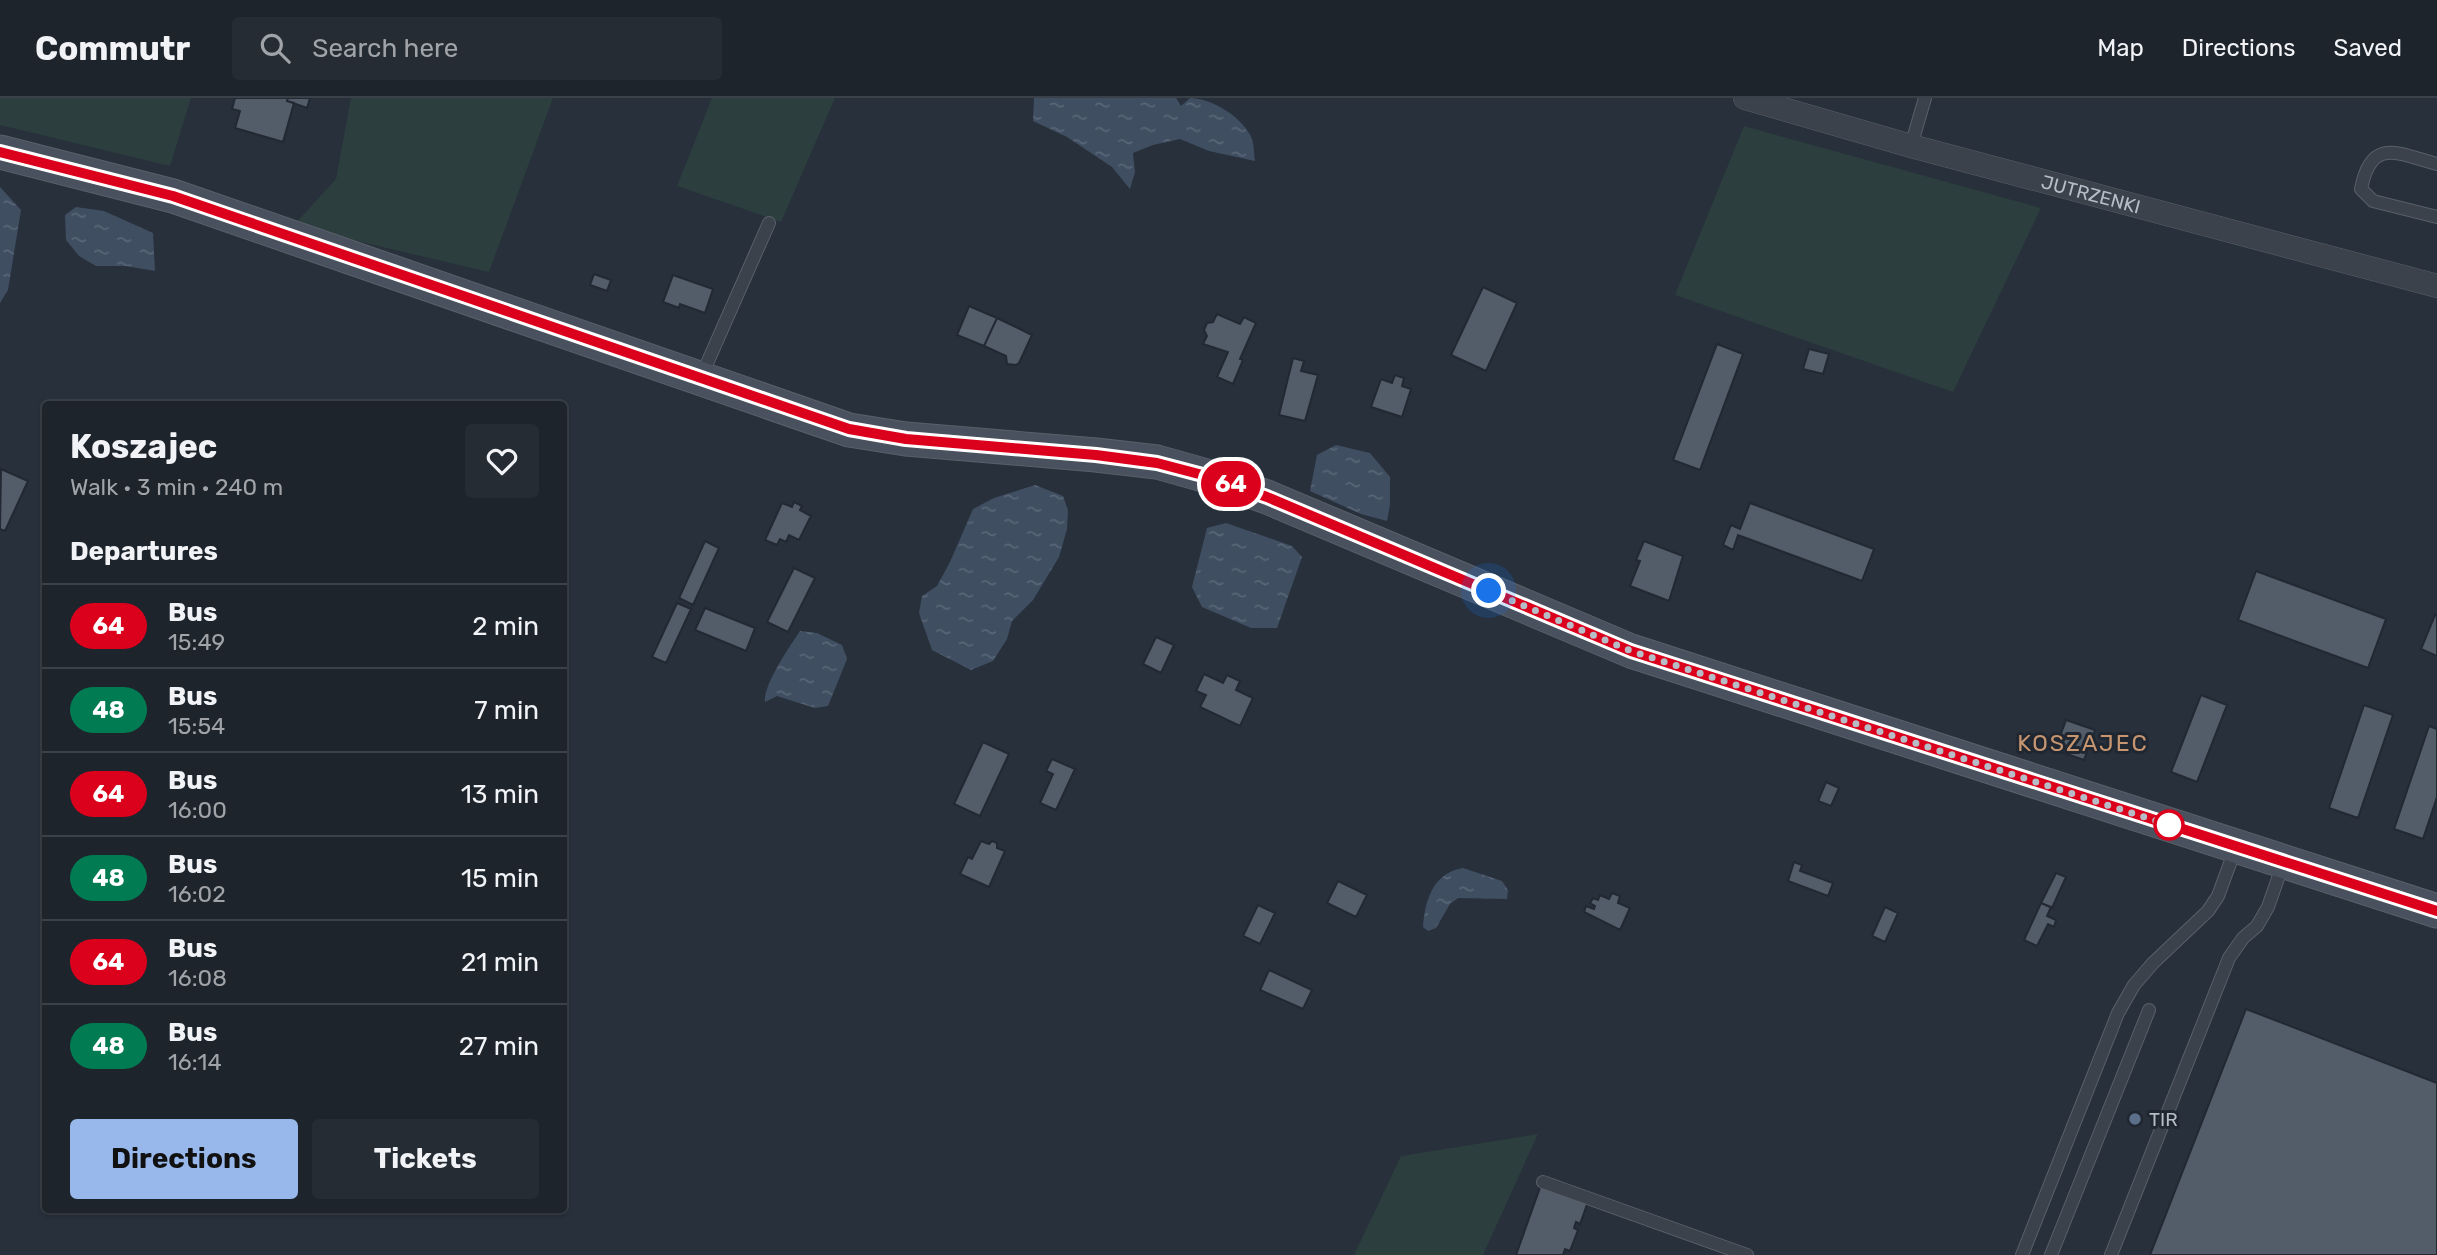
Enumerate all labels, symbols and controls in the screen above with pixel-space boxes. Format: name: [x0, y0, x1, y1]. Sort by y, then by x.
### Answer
search box: [232, 17, 722, 80]
text: Commutr: [35, 29, 190, 68]
icon: search: [256, 29, 294, 67]
text: Search here: [312, 33, 458, 64]
text: Map: [2097, 34, 2144, 62]
text: Directions: [2182, 34, 2295, 62]
text: Saved: [2333, 34, 2402, 62]
street label: JUTRZENKI: [2039, 170, 2143, 219]
button: heart: [465, 424, 539, 498]
text: Koszajec: [70, 427, 217, 466]
line badge: 64: [1200, 461, 1262, 507]
text: 64: [1215, 470, 1247, 498]
text: Walk · 3 min · 240 m: [70, 473, 283, 501]
text: Departures: [70, 536, 218, 567]
your location: [1471, 573, 1506, 608]
text: Bus: [168, 597, 217, 628]
text: 2 min: [472, 611, 539, 642]
text: 64: [92, 612, 125, 640]
text: 15:49: [168, 628, 225, 656]
text: Bus: [168, 681, 217, 712]
text: 7 min: [474, 695, 539, 726]
text: 48: [92, 696, 125, 724]
text: 15:54: [168, 712, 225, 740]
district label: KOSZAJEC: [2017, 729, 2149, 757]
text: Bus: [168, 765, 217, 796]
text: 13 min: [461, 779, 539, 810]
text: 64: [92, 780, 125, 808]
text: 16:00: [168, 796, 227, 824]
unlabelled marker: [2154, 810, 2184, 840]
text: Bus: [168, 849, 217, 880]
text: 15 min: [461, 863, 539, 894]
text: 48: [92, 864, 125, 892]
text: 16:02: [168, 880, 226, 908]
text: Bus: [168, 933, 217, 964]
text: 21 min: [461, 947, 539, 978]
text: 64: [92, 948, 125, 976]
text: 16:08: [168, 964, 227, 992]
text: Bus: [168, 1017, 217, 1048]
text: 27 min: [459, 1031, 539, 1062]
text: 48: [92, 1032, 125, 1060]
text: 16:14: [168, 1048, 222, 1076]
place label: TIR: [2149, 1108, 2178, 1131]
marker: TIR: [2127, 1111, 2143, 1127]
button: Directions: [70, 1119, 298, 1199]
button: Tickets: [312, 1119, 539, 1199]

